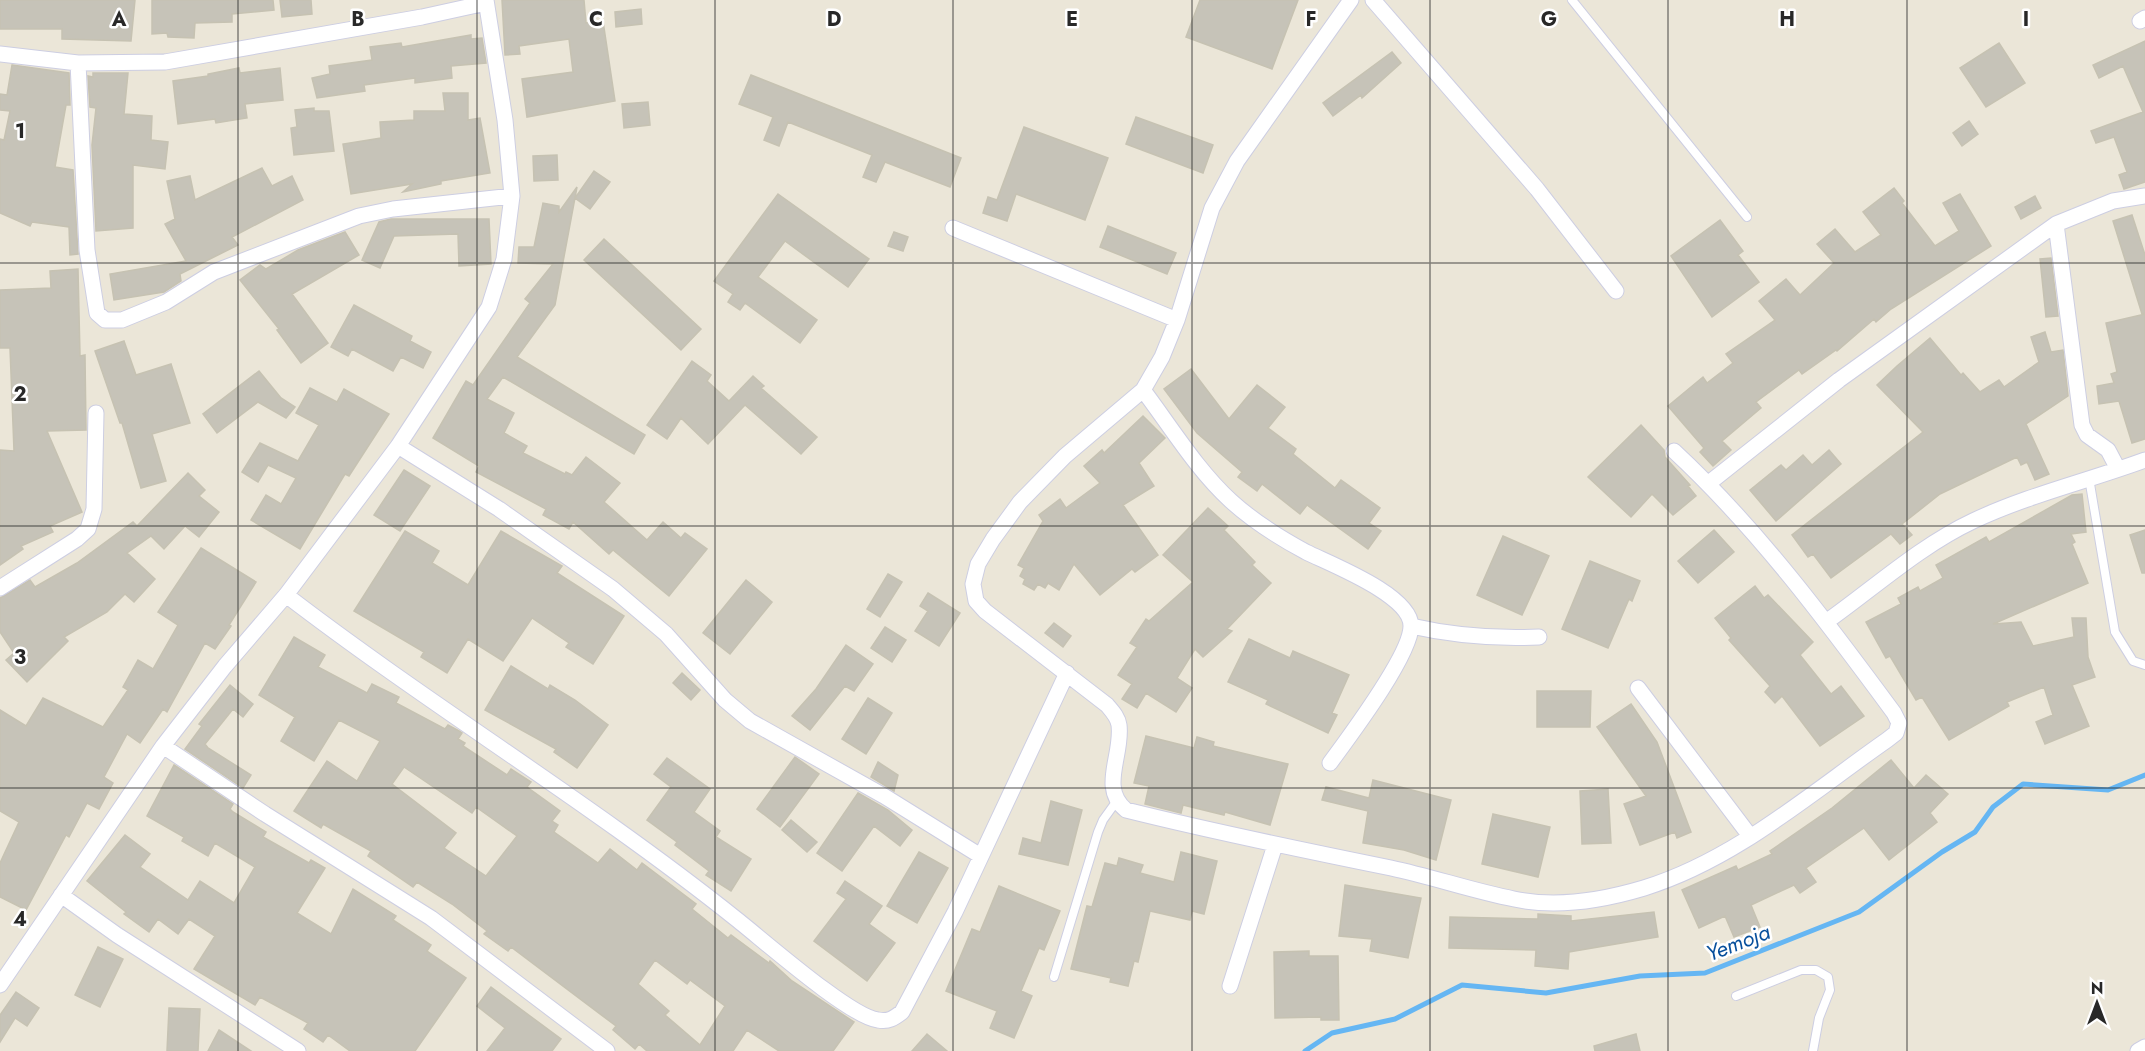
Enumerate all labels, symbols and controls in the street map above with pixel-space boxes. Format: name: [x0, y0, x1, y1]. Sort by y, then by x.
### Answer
text: A: [111, 5, 127, 34]
text: B: [351, 5, 365, 34]
text: C: [589, 5, 603, 34]
text: D: [827, 5, 841, 34]
text: E: [1066, 5, 1078, 34]
text: F: [1305, 5, 1317, 34]
text: G: [1541, 5, 1557, 34]
text: H: [1779, 5, 1795, 34]
text: I: [2023, 5, 2029, 34]
text: 1: [15, 117, 25, 146]
text: 2: [13, 380, 27, 409]
text: 3: [14, 643, 26, 672]
text: 4: [13, 905, 27, 934]
water label: Yemoja: [1701, 915, 1775, 969]
north arrow: [2067, 973, 2127, 1033]
text: N: [2091, 977, 2103, 1000]

